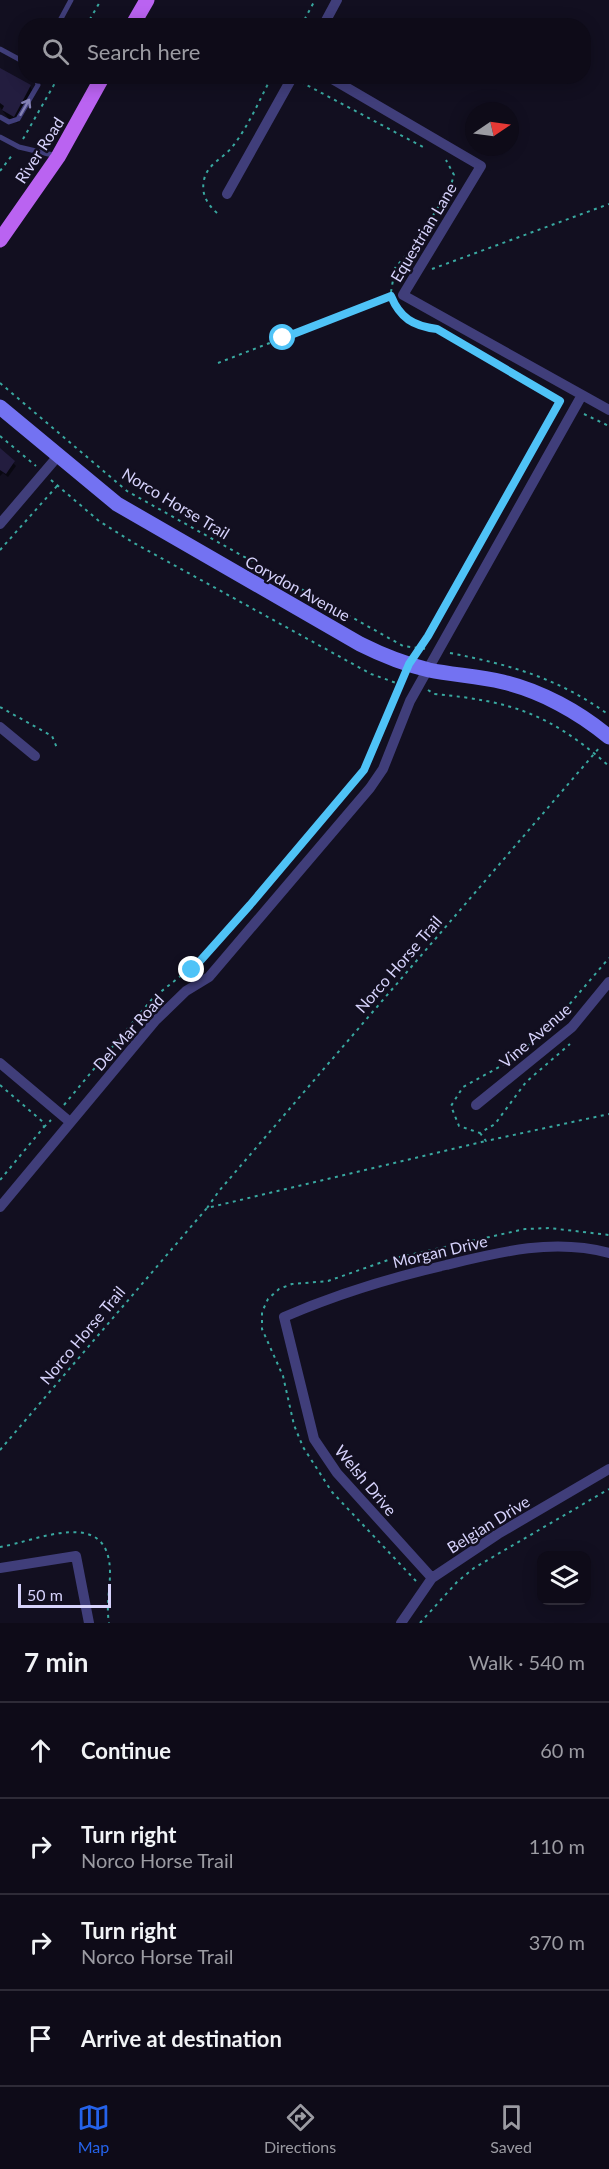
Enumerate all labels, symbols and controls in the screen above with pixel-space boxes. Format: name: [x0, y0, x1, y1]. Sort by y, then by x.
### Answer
search box: [18, 18, 591, 84]
icon: search: [39, 35, 72, 68]
text: Search here: [87, 38, 200, 65]
one-way arrow: [20, 99, 32, 116]
north arrow: [465, 102, 519, 156]
street label: River Road: [11, 113, 67, 187]
street label: Equestrian Lane: [386, 179, 460, 285]
route start: [269, 324, 295, 350]
street label: Norco Horse Trail: [119, 463, 233, 543]
street label: Corydon Avenue: [242, 551, 354, 625]
street label: Norco Horse Trail: [351, 912, 445, 1016]
route end: [178, 956, 204, 982]
street label: Del Mar Road: [89, 990, 167, 1074]
street label: Vine Avenue: [495, 999, 575, 1071]
street label: Morgan Drive: [391, 1231, 489, 1271]
street label: Norco Horse Trail: [36, 1282, 128, 1388]
street label: Welsh Drive: [331, 1441, 401, 1519]
street label: Belgian Drive: [443, 1491, 533, 1557]
map controls: [537, 1551, 591, 1605]
button: layers: [537, 1551, 591, 1605]
scale bar: [18, 1581, 111, 1608]
text: 50 m: [27, 1585, 63, 1604]
text: 7 min: [24, 1646, 88, 1678]
text: Walk · 540 m: [469, 1650, 585, 1674]
icon: ahead: [24, 1734, 57, 1767]
text: Continue: [81, 1737, 171, 1764]
text: 60 m: [540, 1738, 585, 1762]
text: Turn right: [81, 1821, 176, 1848]
icon: right: [24, 1830, 57, 1863]
text: 110 m: [529, 1834, 585, 1858]
text: Norco Horse Trail: [81, 1848, 233, 1872]
text: Turn right: [81, 1917, 176, 1944]
icon: right: [24, 1926, 57, 1959]
text: 370 m: [529, 1930, 585, 1954]
text: Norco Horse Trail: [81, 1944, 233, 1968]
icon: arrive: [24, 2022, 57, 2055]
text: Arrive at destination: [81, 2025, 282, 2052]
tab: Map: [77, 2101, 110, 2156]
tab: Directions: [264, 2101, 336, 2156]
tab: Saved: [490, 2101, 532, 2156]

